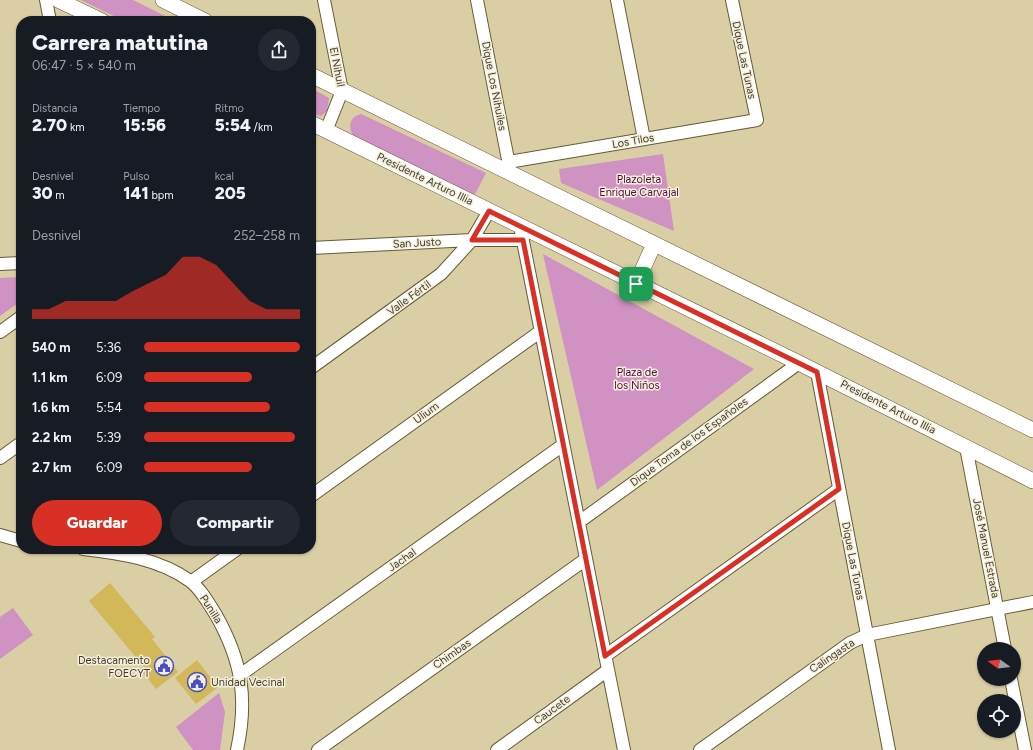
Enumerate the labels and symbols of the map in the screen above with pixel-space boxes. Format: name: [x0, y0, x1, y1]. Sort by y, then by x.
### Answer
street label: Dique Las Tunas: [729, 20, 759, 100]
street label: Dique Los Nihuiles: [479, 40, 509, 132]
street label: El Nihuil: [327, 46, 347, 88]
street label: Los Tilos: [611, 131, 655, 151]
street label: Presidente Arturo Illia: [375, 150, 475, 208]
park label: Plazoleta Enrique Carvajal: [599, 173, 679, 199]
street label: San Justo: [392, 235, 442, 251]
pin: [619, 267, 653, 301]
street label: Valle Fértil: [384, 278, 434, 318]
park label: Plaza de los Niños: [614, 366, 660, 392]
street label: Presidente Arturo Illia: [838, 377, 938, 437]
street label: Dique Toma de los Españoles: [628, 395, 750, 489]
street label: Ulium: [411, 399, 441, 427]
street label: José Manuel Estrada: [970, 497, 1002, 599]
street label: Dique Las Tunas: [839, 521, 867, 601]
street label: Jachal: [385, 546, 419, 574]
street label: Punilla: [197, 592, 225, 626]
street label: Chimbas: [431, 636, 473, 672]
street label: Calingasta: [807, 636, 857, 676]
north arrow: [977, 642, 1021, 686]
place label: Destacamento FOECYT: [78, 654, 150, 680]
public building icon: Destacamento FOECYT: [153, 655, 175, 677]
public building icon: Unidad Vecinal: [186, 671, 208, 693]
place label: Unidad Vecinal: [211, 676, 285, 689]
street label: Caucete: [531, 692, 573, 728]

